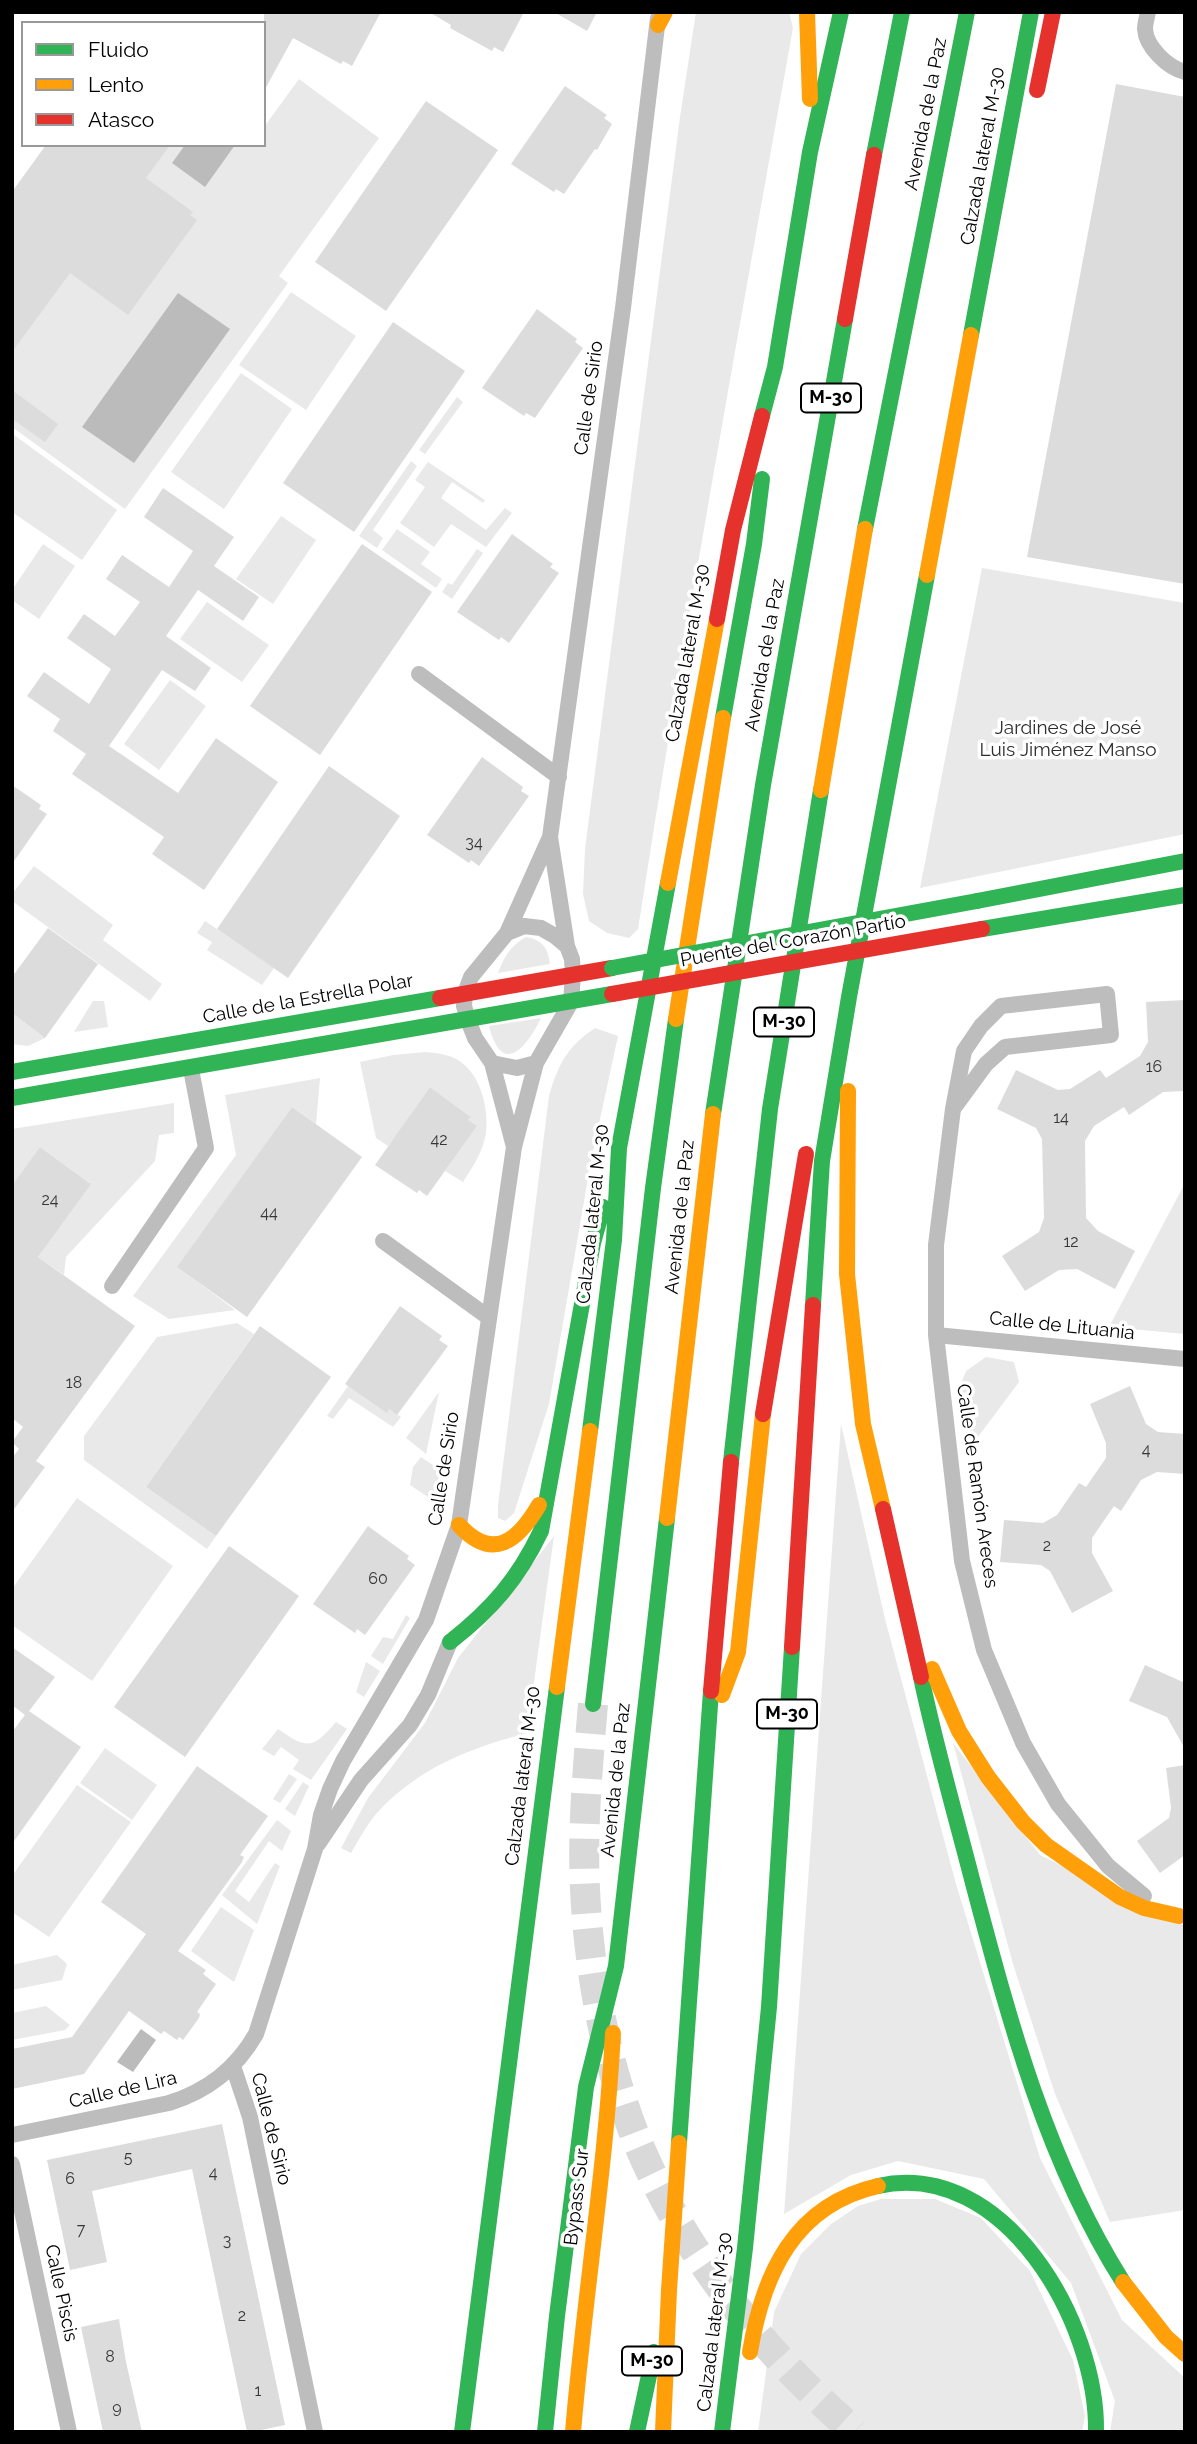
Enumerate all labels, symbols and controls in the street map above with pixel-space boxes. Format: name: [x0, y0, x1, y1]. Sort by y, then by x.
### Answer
legend: [21, 21, 266, 147]
street label: Avenida de la Paz: [900, 36, 952, 192]
text: Fluido: [88, 37, 149, 62]
street label: Calzada lateral M-30: [956, 65, 1010, 247]
text: Lento: [88, 72, 144, 97]
text: Atasco: [88, 107, 154, 132]
street label: Calle de Sirio: [570, 339, 608, 457]
road number: M-30: [801, 384, 861, 412]
street label: Calzada lateral M-30: [661, 562, 715, 744]
street label: Avenida de la Paz: [740, 577, 790, 733]
park label: Jardines de José Luis Jiménez Manso: [979, 717, 1157, 761]
house number: 34: [465, 833, 483, 853]
street label: Puente del Corazón Partío: [678, 910, 908, 972]
street label: Calle de la Estrella Polar: [201, 969, 415, 1029]
road number: M-30: [754, 1007, 814, 1036]
house number: 16: [1146, 1057, 1162, 1077]
house number: 14: [1053, 1108, 1069, 1128]
street label: Calzada lateral M-30: [572, 1123, 614, 1305]
house number: 42: [430, 1130, 448, 1150]
street label: Avenida de la Paz: [661, 1139, 699, 1295]
house number: 24: [41, 1190, 59, 1210]
house number: 44: [260, 1203, 278, 1223]
house number: 12: [1063, 1232, 1079, 1252]
street label: Calle de Lituania: [988, 1307, 1136, 1345]
house number: 18: [66, 1373, 82, 1393]
street label: Calle de Ramón Areces: [951, 1382, 1003, 1590]
street label: Calle de Sirio: [424, 1410, 464, 1528]
house number: 4: [1142, 1440, 1150, 1460]
house number: 2: [1043, 1536, 1051, 1556]
house number: 60: [368, 1569, 388, 1589]
street label: Calzada lateral M-30: [501, 1685, 545, 1867]
road number: M-30: [757, 1700, 817, 1728]
street label: Avenida de la Paz: [597, 1702, 635, 1858]
street label: Calle de Lira: [67, 2067, 179, 2113]
street label: Calle de Sirio: [246, 2070, 296, 2188]
street label: Bypass Sur: [560, 2147, 594, 2247]
house number: 5: [124, 2148, 132, 2168]
house number: 4: [209, 2163, 217, 2183]
house number: 6: [65, 2169, 75, 2189]
house number: 7: [77, 2220, 85, 2240]
house number: 3: [223, 2231, 231, 2251]
street label: Calzada lateral M-30: [693, 2231, 737, 2413]
street label: Calle Piscis: [40, 2242, 82, 2344]
house number: 2: [238, 2306, 246, 2326]
road number: M-30: [622, 2346, 682, 2376]
house number: 8: [105, 2347, 115, 2367]
house number: 1: [255, 2381, 261, 2401]
house number: 9: [112, 2398, 122, 2418]

